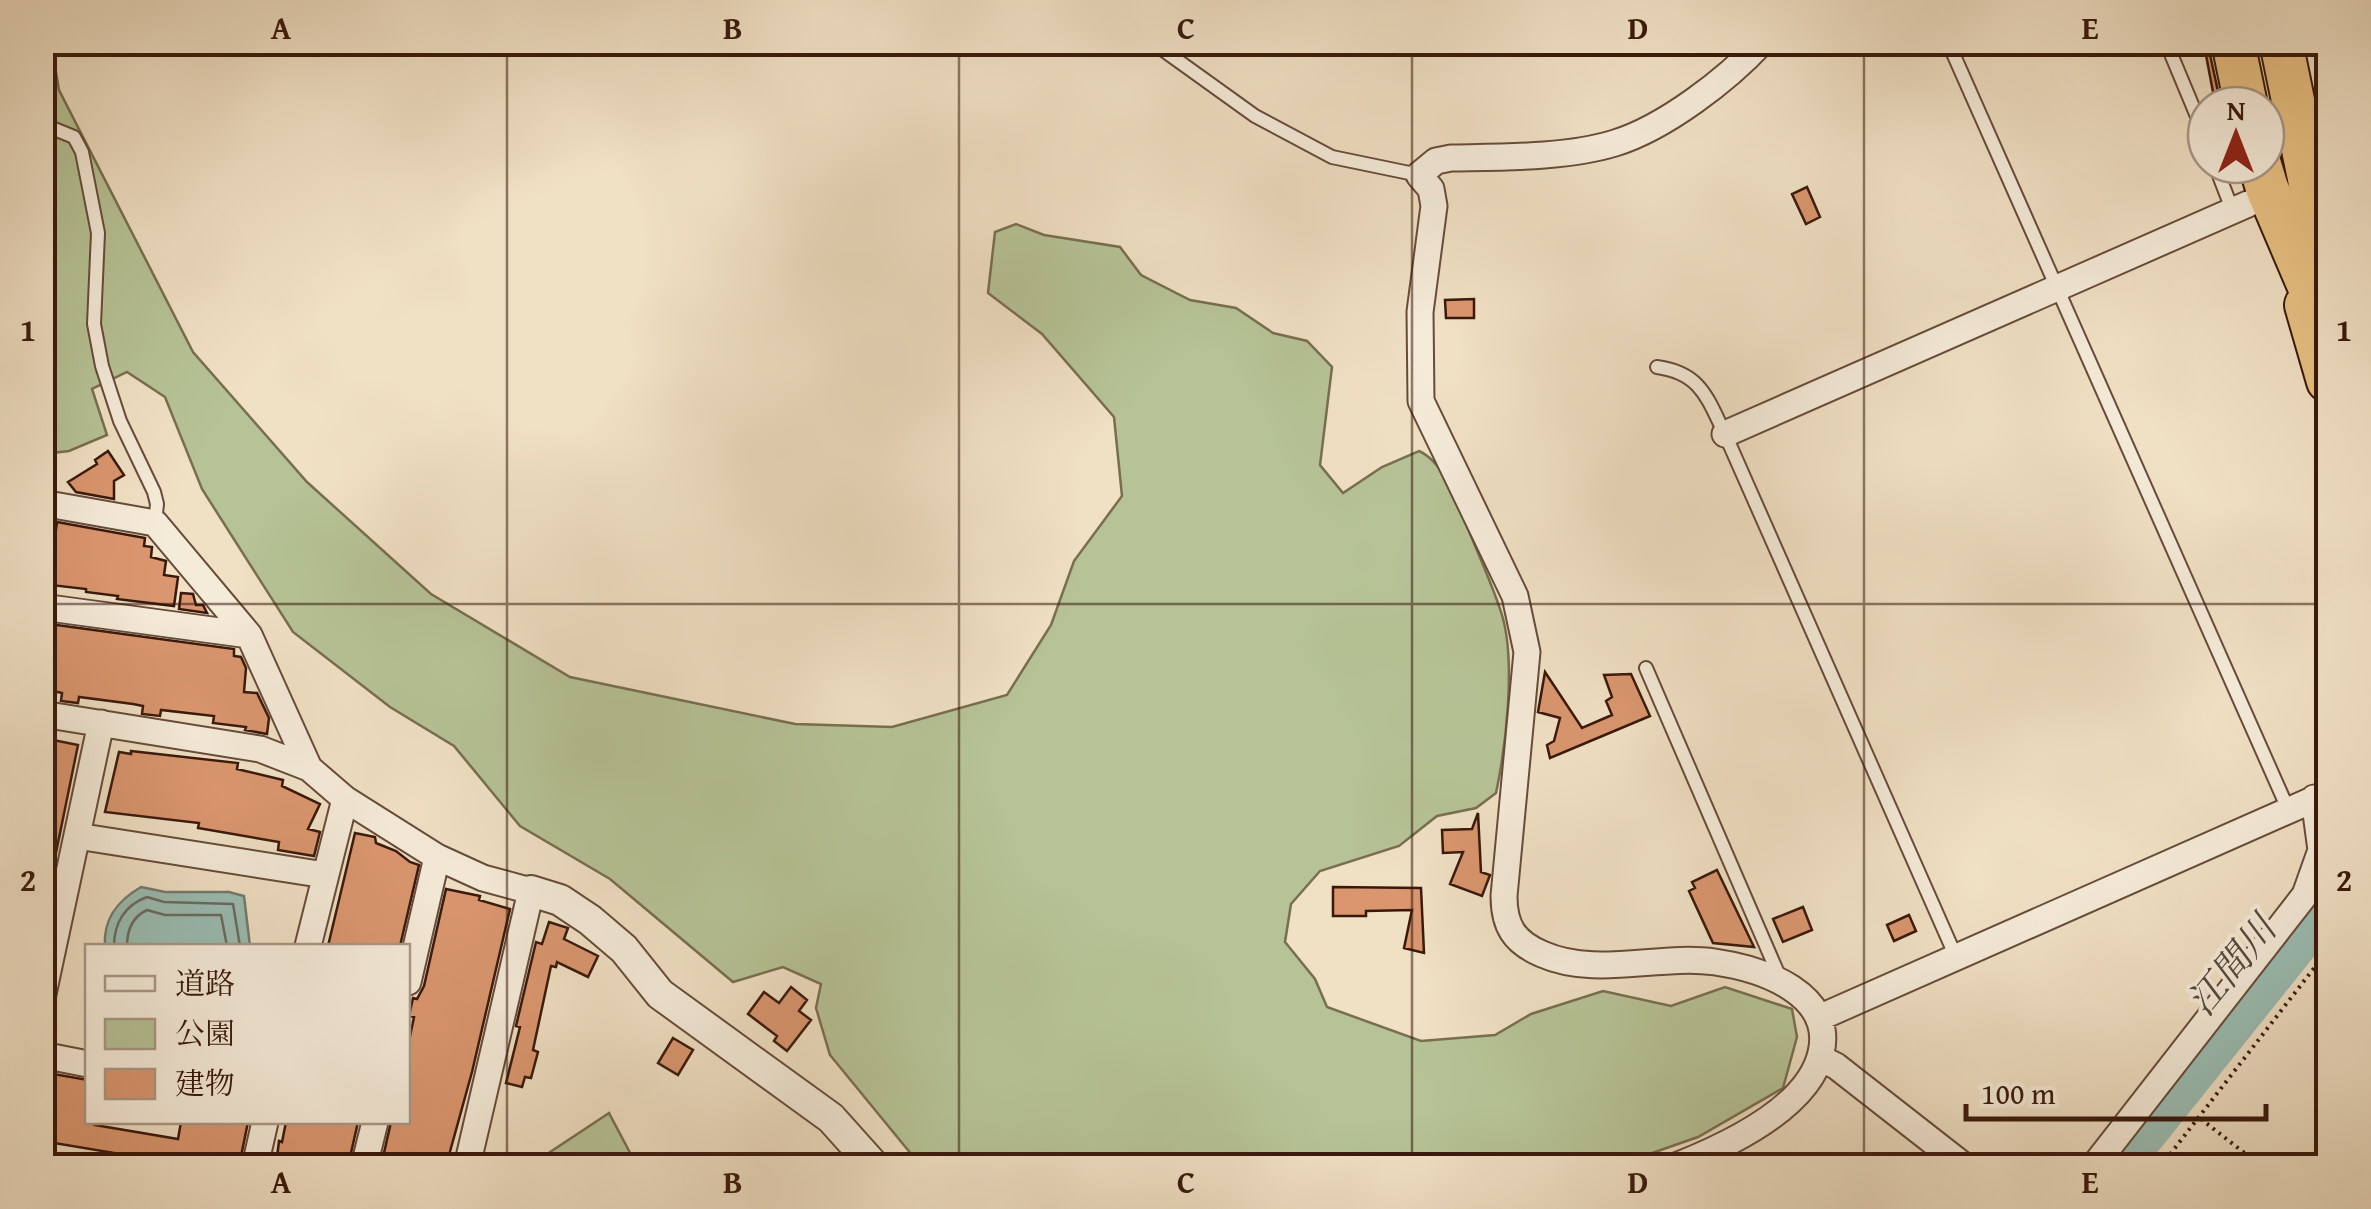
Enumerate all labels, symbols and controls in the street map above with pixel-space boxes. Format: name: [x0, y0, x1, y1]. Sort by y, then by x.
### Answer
text: A: [271, 4, 292, 51]
text: B: [723, 4, 743, 51]
text: C: [1177, 4, 1195, 51]
text: D: [1628, 4, 1648, 51]
text: E: [2081, 4, 2099, 51]
north arrow: [2186, 85, 2286, 185]
text: N: [2227, 89, 2246, 130]
text: 1: [20, 306, 36, 353]
text: 1: [2336, 306, 2352, 353]
text: 2: [20, 856, 36, 903]
text: 2: [2336, 856, 2352, 903]
water label: 江間川: [2173, 900, 2291, 1027]
legend: [85, 944, 410, 1124]
text: 道路: [175, 961, 235, 1005]
text: 公園: [175, 1011, 235, 1055]
scale bar: [1966, 1059, 2266, 1121]
text: 建物: [175, 1061, 235, 1105]
text: 100 m: [1981, 1071, 2056, 1115]
text: A: [271, 1158, 292, 1205]
text: B: [723, 1158, 743, 1205]
text: C: [1177, 1158, 1195, 1205]
text: D: [1628, 1158, 1648, 1205]
text: E: [2081, 1158, 2099, 1205]

